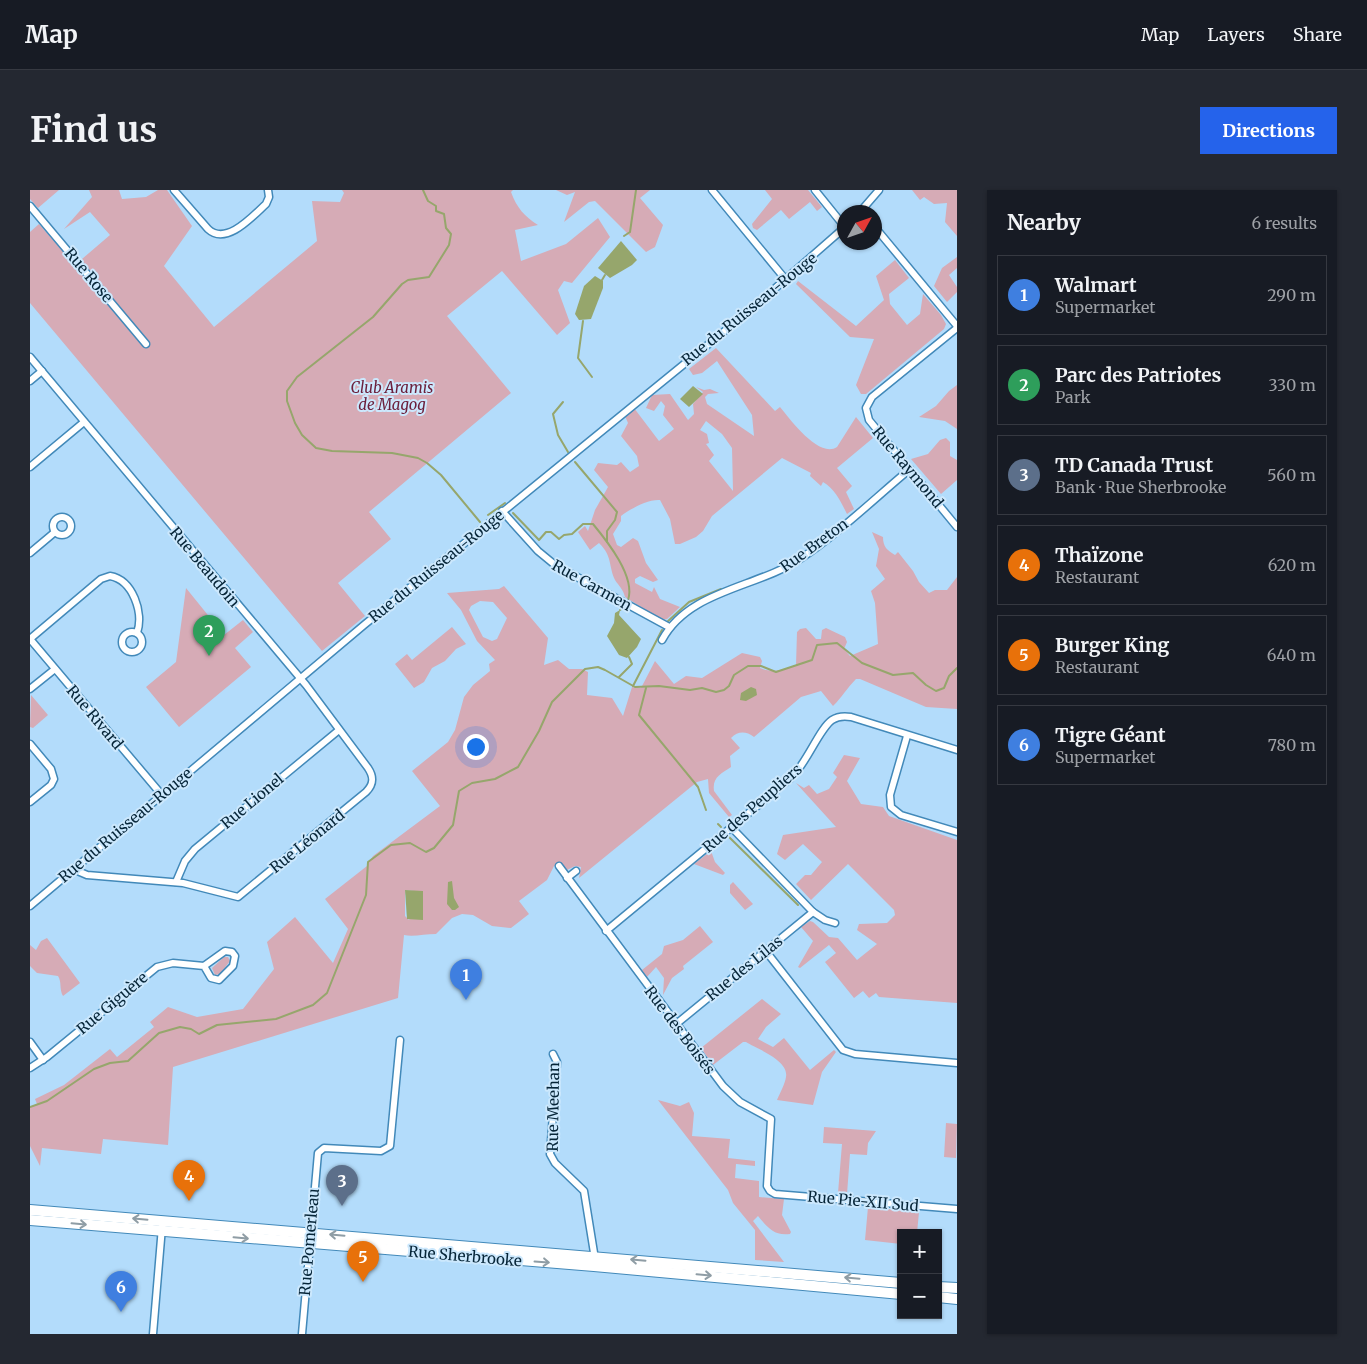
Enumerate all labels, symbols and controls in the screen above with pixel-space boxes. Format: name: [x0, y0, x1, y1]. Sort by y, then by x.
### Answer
text: Map: [25, 19, 78, 50]
text: Map: [1141, 23, 1179, 46]
text: Layers: [1207, 23, 1265, 46]
text: Share: [1293, 23, 1342, 46]
button: Directions: [1200, 107, 1337, 154]
text: Find us: [30, 108, 157, 152]
north arrow: [837, 205, 882, 250]
text: Nearby: [1007, 209, 1081, 236]
text: 6 results: [1252, 213, 1317, 233]
street label: Rue Rose: [61, 244, 117, 306]
street label: Rue du Ruisseau-Rouge: [677, 248, 821, 369]
text: Walmart: [1055, 273, 1137, 297]
text: 1: [1020, 285, 1028, 305]
text: 290 m: [1267, 285, 1316, 305]
text: Supermarket: [1055, 297, 1156, 317]
text: Parc des Patriotes: [1055, 363, 1221, 387]
text: 2: [1019, 375, 1029, 395]
text: 330 m: [1269, 375, 1316, 395]
park label: Club Aramis de Magog: [351, 378, 433, 414]
text: Park: [1055, 387, 1091, 407]
street label: Rue Raymond: [868, 422, 948, 512]
text: TD Canada Trust: [1055, 453, 1213, 477]
text: 3: [1019, 465, 1029, 485]
text: 560 m: [1267, 465, 1316, 485]
text: Bank · Rue Sherbrooke: [1055, 477, 1226, 497]
street label: Rue du Ruisseau-Rouge: [364, 505, 508, 626]
street label: Rue Breton: [776, 514, 852, 576]
street label: Rue Beaudoin: [166, 523, 244, 611]
text: Thaïzone: [1055, 543, 1143, 567]
street label: Rue Carmen: [549, 555, 635, 615]
text: 4: [1019, 555, 1029, 575]
text: 620 m: [1268, 555, 1316, 575]
text: Restaurant: [1055, 567, 1139, 587]
pin: 2: [193, 615, 225, 656]
text: Burger King: [1055, 633, 1169, 657]
text: 5: [1019, 645, 1029, 665]
text: 640 m: [1267, 645, 1316, 665]
text: Restaurant: [1055, 657, 1139, 677]
street label: Rue Rivard: [63, 681, 127, 753]
text: Tigre Géant: [1055, 723, 1166, 747]
your location: [463, 734, 489, 760]
text: 6: [1019, 735, 1029, 755]
text: 780 m: [1268, 735, 1316, 755]
text: Supermarket: [1055, 747, 1156, 767]
street label: Rue des Peupliers: [698, 760, 806, 856]
street label: Rue du Ruisseau-Rouge: [54, 763, 196, 887]
street label: Rue Lionel: [217, 769, 288, 833]
street label: Rue Léonard: [266, 805, 348, 877]
street label: Rue des Lilas: [702, 931, 786, 1005]
pin: 1: [450, 959, 482, 1000]
street label: Rue Giguère: [73, 968, 152, 1038]
street label: Rue des Boisés: [641, 982, 719, 1078]
street label: Rue Meehan: [543, 1062, 563, 1152]
pin: 4: [173, 1160, 205, 1201]
pin: 3: [326, 1165, 358, 1206]
street label: Rue Pomerleau: [295, 1187, 323, 1297]
street label: Rue Pie-XII Sud: [807, 1187, 919, 1215]
one-way arrow: [132, 1214, 148, 1224]
one-way arrow: [70, 1219, 86, 1229]
map controls: [897, 1229, 942, 1319]
button: +: [897, 1229, 942, 1274]
one-way arrow: [329, 1230, 345, 1240]
one-way arrow: [232, 1233, 248, 1242]
pin: 5: [347, 1241, 379, 1282]
street label: Rue Sherbrooke: [407, 1242, 523, 1270]
one-way arrow: [630, 1255, 646, 1264]
one-way arrow: [534, 1257, 550, 1266]
pin: 6: [105, 1271, 137, 1312]
one-way arrow: [696, 1271, 712, 1280]
one-way arrow: [845, 1273, 861, 1283]
button: −: [897, 1274, 942, 1319]

